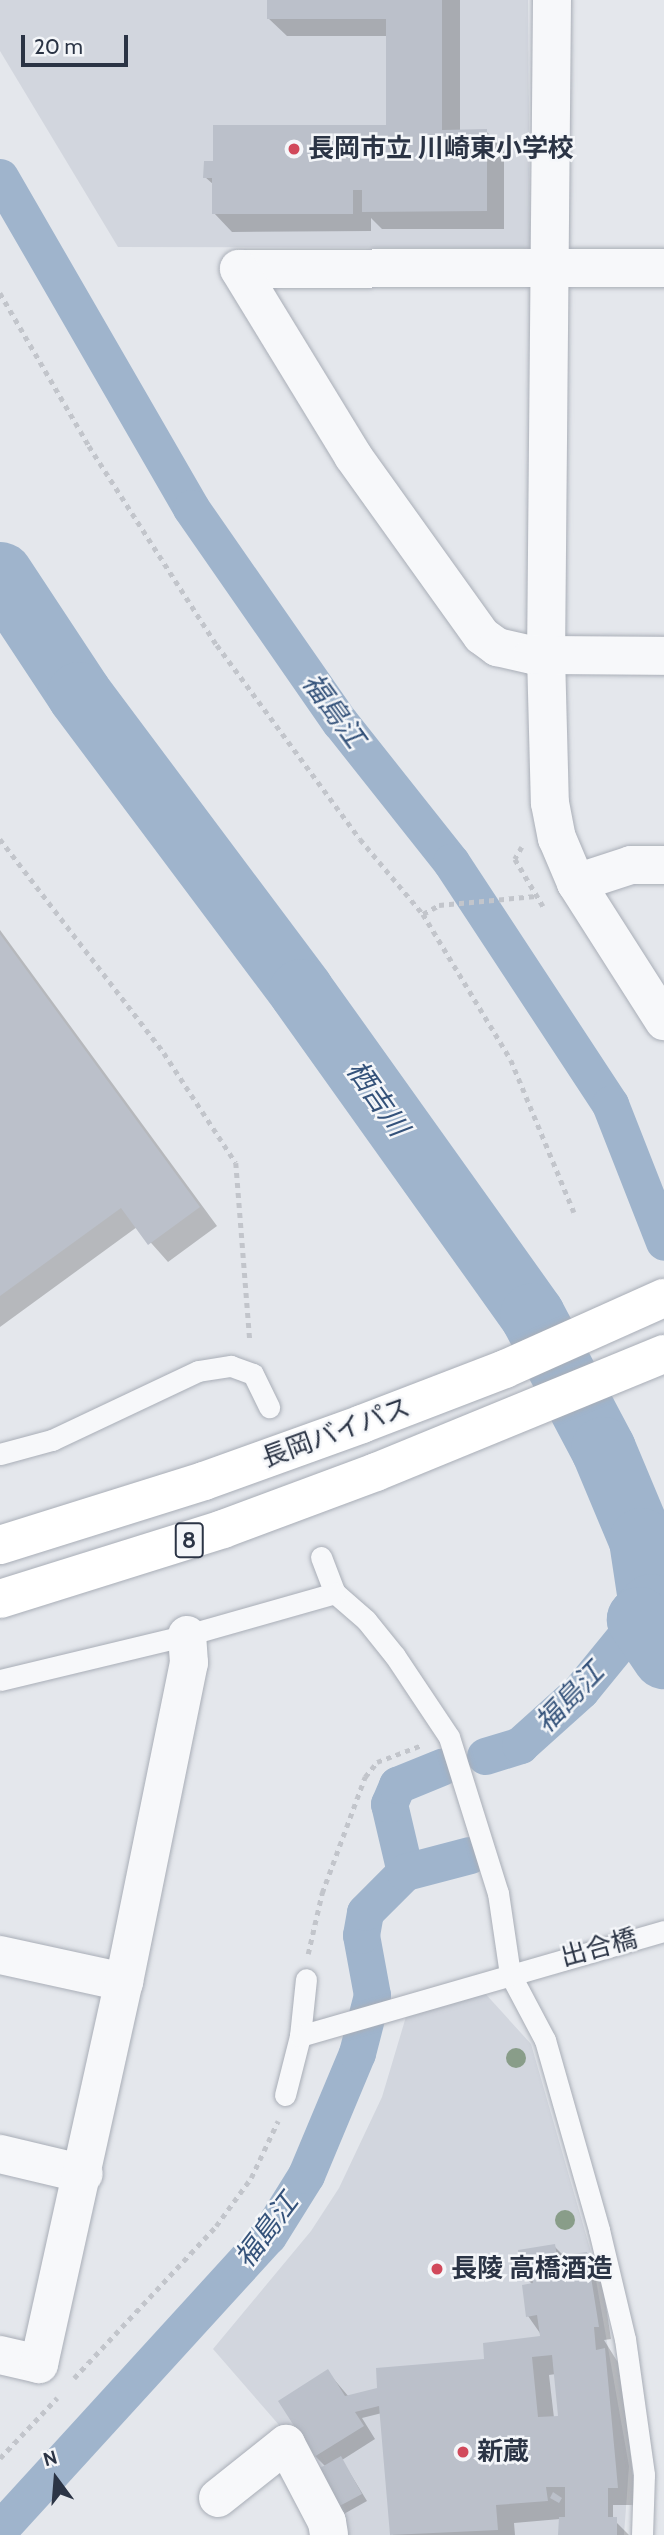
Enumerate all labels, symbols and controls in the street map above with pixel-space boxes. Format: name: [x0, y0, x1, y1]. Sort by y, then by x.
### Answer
scale bar: [24, 21, 131, 65]
text: 20 m: [34, 34, 83, 59]
place label: 長岡市立 川崎東小学校: [308, 133, 574, 165]
marker: 長岡市立 川崎東小学校: [286, 141, 302, 157]
water label: 福島江: [296, 666, 372, 754]
water label: 栖吉川: [340, 1054, 416, 1142]
street label: 長岡バイパス: [257, 1392, 415, 1474]
road number: 8: [173, 1520, 205, 1560]
water label: 福島江: [528, 1655, 610, 1739]
street label: 出合橋: [557, 1923, 641, 1973]
water label: 福島江: [227, 2186, 305, 2274]
place label: 長陵 高橋酒造: [451, 2253, 613, 2285]
marker: 長陵 高橋酒造: [429, 2261, 445, 2277]
place label: 新蔵: [477, 2436, 529, 2468]
north arrow: [21, 2444, 91, 2514]
marker: 新蔵: [455, 2444, 471, 2460]
text: N: [40, 2445, 60, 2471]

